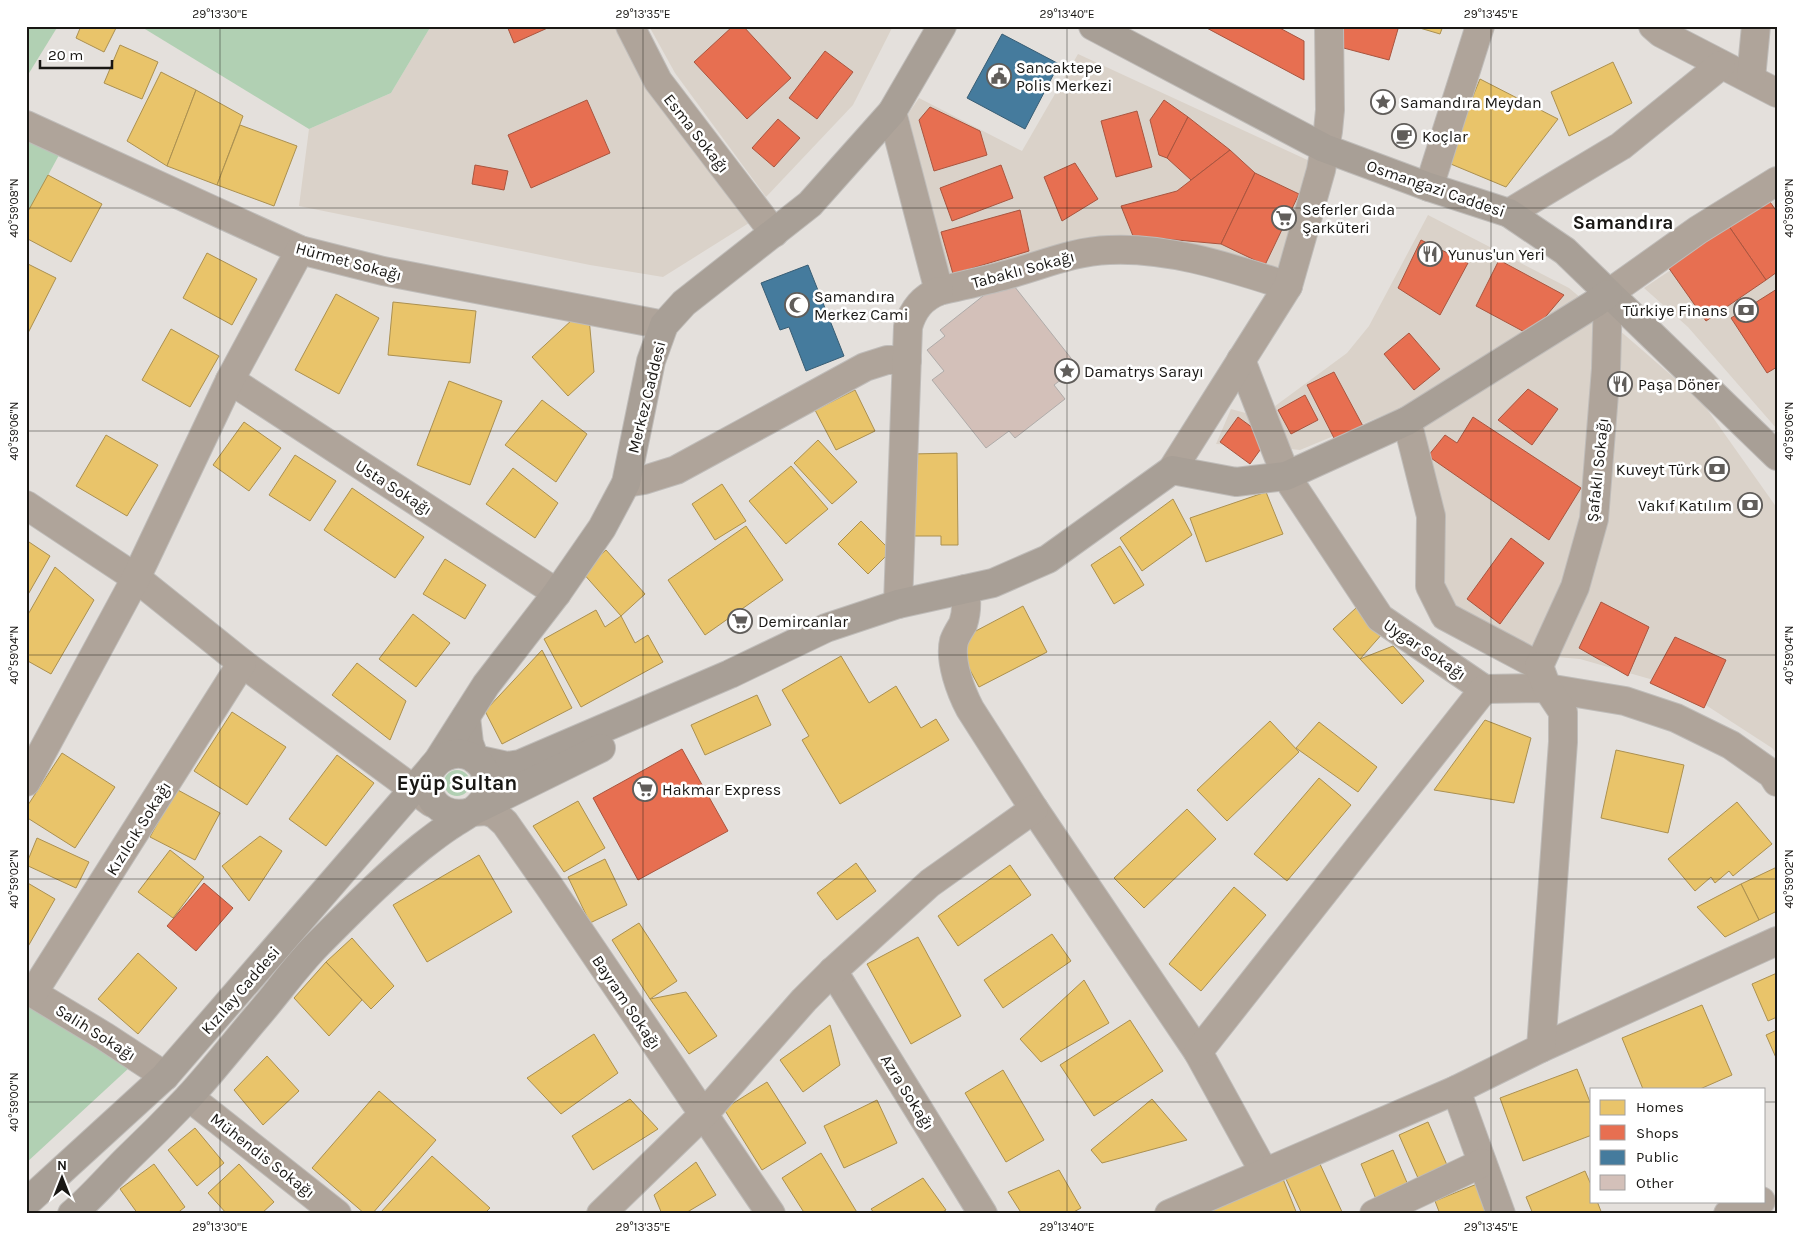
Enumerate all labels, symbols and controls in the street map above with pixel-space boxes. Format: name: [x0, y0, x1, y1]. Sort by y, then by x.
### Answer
text: 29°13'30"E: [192, 7, 248, 21]
text: 29°13'35"E: [616, 7, 670, 21]
text: 29°13'40"E: [1040, 7, 1094, 21]
text: 29°13'45"E: [1464, 7, 1518, 21]
scale bar: [40, 38, 112, 70]
text: 20 m: [48, 46, 83, 64]
place label: Sancaktepe Polis Merkezi: [1016, 58, 1112, 95]
public building icon: Sancaktepe Polis Merkezi: [986, 63, 1012, 89]
place icon: Samandıra Meydan: [1370, 89, 1396, 115]
street label: Esma Sokağı: [660, 90, 733, 177]
place label: Samandıra Meydan: [1400, 93, 1542, 112]
cafe icon: Koçlar: [1391, 123, 1417, 149]
place label: Koçlar: [1422, 127, 1468, 146]
street label: Osmangazi Caddesi: [1364, 156, 1508, 221]
text: 40°59'08"N: [7, 178, 21, 238]
text: 40°59'08"N: [1782, 178, 1796, 238]
place label: Seferler Gıda Şarküteri: [1302, 200, 1395, 237]
supermarket icon: Seferler Gıda Şarküteri: [1271, 205, 1297, 231]
district label: Samandıra: [1573, 212, 1673, 234]
street label: Hürmet Sokağı: [294, 238, 404, 285]
restaurant icon: Yunus'un Yeri: [1417, 241, 1443, 267]
place label: Yunus'un Yeri: [1448, 245, 1545, 264]
street label: Tabaklı Sokağı: [970, 247, 1077, 292]
place label: Samandıra Merkez Cami: [814, 287, 909, 324]
mosque icon: Samandıra Merkez Cami: [784, 292, 810, 318]
bank icon: Türkiye Finans: [1733, 297, 1759, 323]
place label: Türkiye Finans: [1623, 301, 1728, 320]
street label: Merkez Caddesi: [623, 339, 670, 455]
place icon: Damatrys Sarayı: [1054, 358, 1080, 384]
place label: Damatrys Sarayı: [1084, 362, 1204, 381]
restaurant icon: Paşa Döner: [1607, 371, 1633, 397]
place label: Paşa Döner: [1638, 375, 1720, 394]
text: 40°59'06"N: [7, 401, 21, 461]
text: 40°59'06"N: [1782, 401, 1796, 461]
street label: Şafaklı Sokağı: [1583, 417, 1612, 523]
street label: Usta Sokağı: [352, 456, 436, 519]
bank icon: Kuveyt Türk: [1704, 456, 1730, 482]
place label: Kuveyt Türk: [1616, 460, 1700, 479]
bank icon: Vakıf Katılım: [1737, 492, 1763, 518]
place label: Vakıf Katılım: [1638, 496, 1732, 515]
supermarket icon: Demircanlar: [727, 608, 753, 634]
place label: Demircanlar: [758, 612, 848, 631]
street label: Uygar Sokağı: [1380, 615, 1470, 684]
text: 40°59'04"N: [7, 626, 21, 684]
text: 40°59'04"N: [1782, 626, 1796, 684]
district label: Eyüp Sultan: [397, 771, 517, 795]
supermarket icon: Hakmar Express: [632, 776, 658, 802]
street label: Kızılcık Sokağı: [102, 778, 175, 879]
place label: Hakmar Express: [662, 780, 781, 799]
text: 40°59'02"N: [7, 849, 21, 909]
text: 40°59'02"N: [1782, 849, 1796, 909]
street label: Kızılay Caddesi: [197, 942, 284, 1038]
street label: Bayram Sokağı: [588, 952, 665, 1053]
street label: Salih Sokağı: [52, 1000, 139, 1065]
street label: Azra Sokağı: [877, 1051, 938, 1133]
text: 40°59'00"N: [7, 1072, 21, 1132]
legend: [1590, 1088, 1766, 1202]
text: Homes: [1636, 1098, 1684, 1116]
street label: Mühendis Sokağı: [207, 1109, 319, 1202]
text: Shops: [1636, 1124, 1679, 1142]
text: Public: [1636, 1148, 1679, 1166]
north arrow: [38, 1152, 88, 1202]
text: N: [57, 1157, 67, 1174]
text: Other: [1636, 1174, 1674, 1192]
text: 29°13'30"E: [192, 1220, 248, 1234]
text: 29°13'35"E: [616, 1220, 670, 1234]
text: 29°13'40"E: [1040, 1220, 1094, 1234]
text: 29°13'45"E: [1464, 1220, 1518, 1234]

